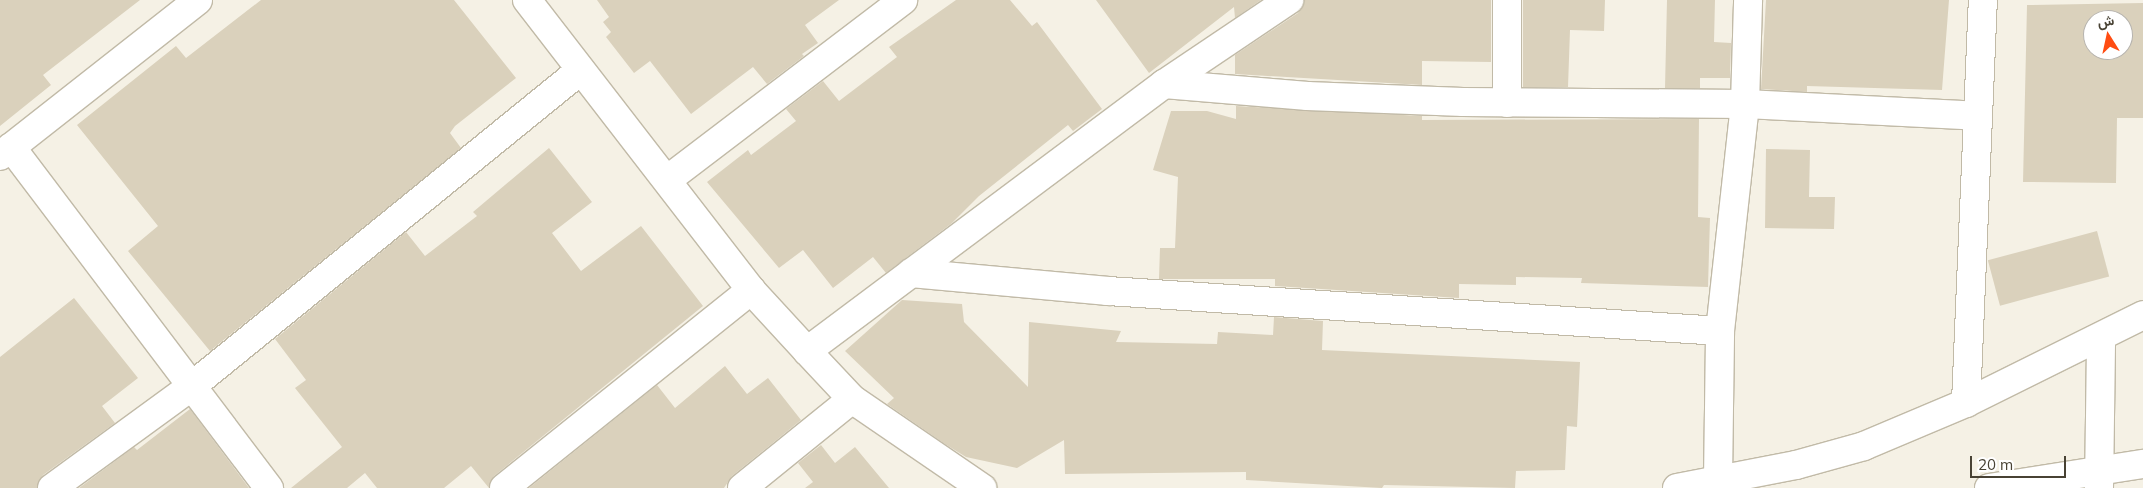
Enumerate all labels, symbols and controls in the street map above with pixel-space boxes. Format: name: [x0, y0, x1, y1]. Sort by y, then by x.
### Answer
north arrow: [2083, 10, 2133, 60]
text: ش: [2096, 11, 2115, 32]
scale bar: [1973, 446, 2069, 478]
text: 20 m: [1978, 455, 2013, 474]

